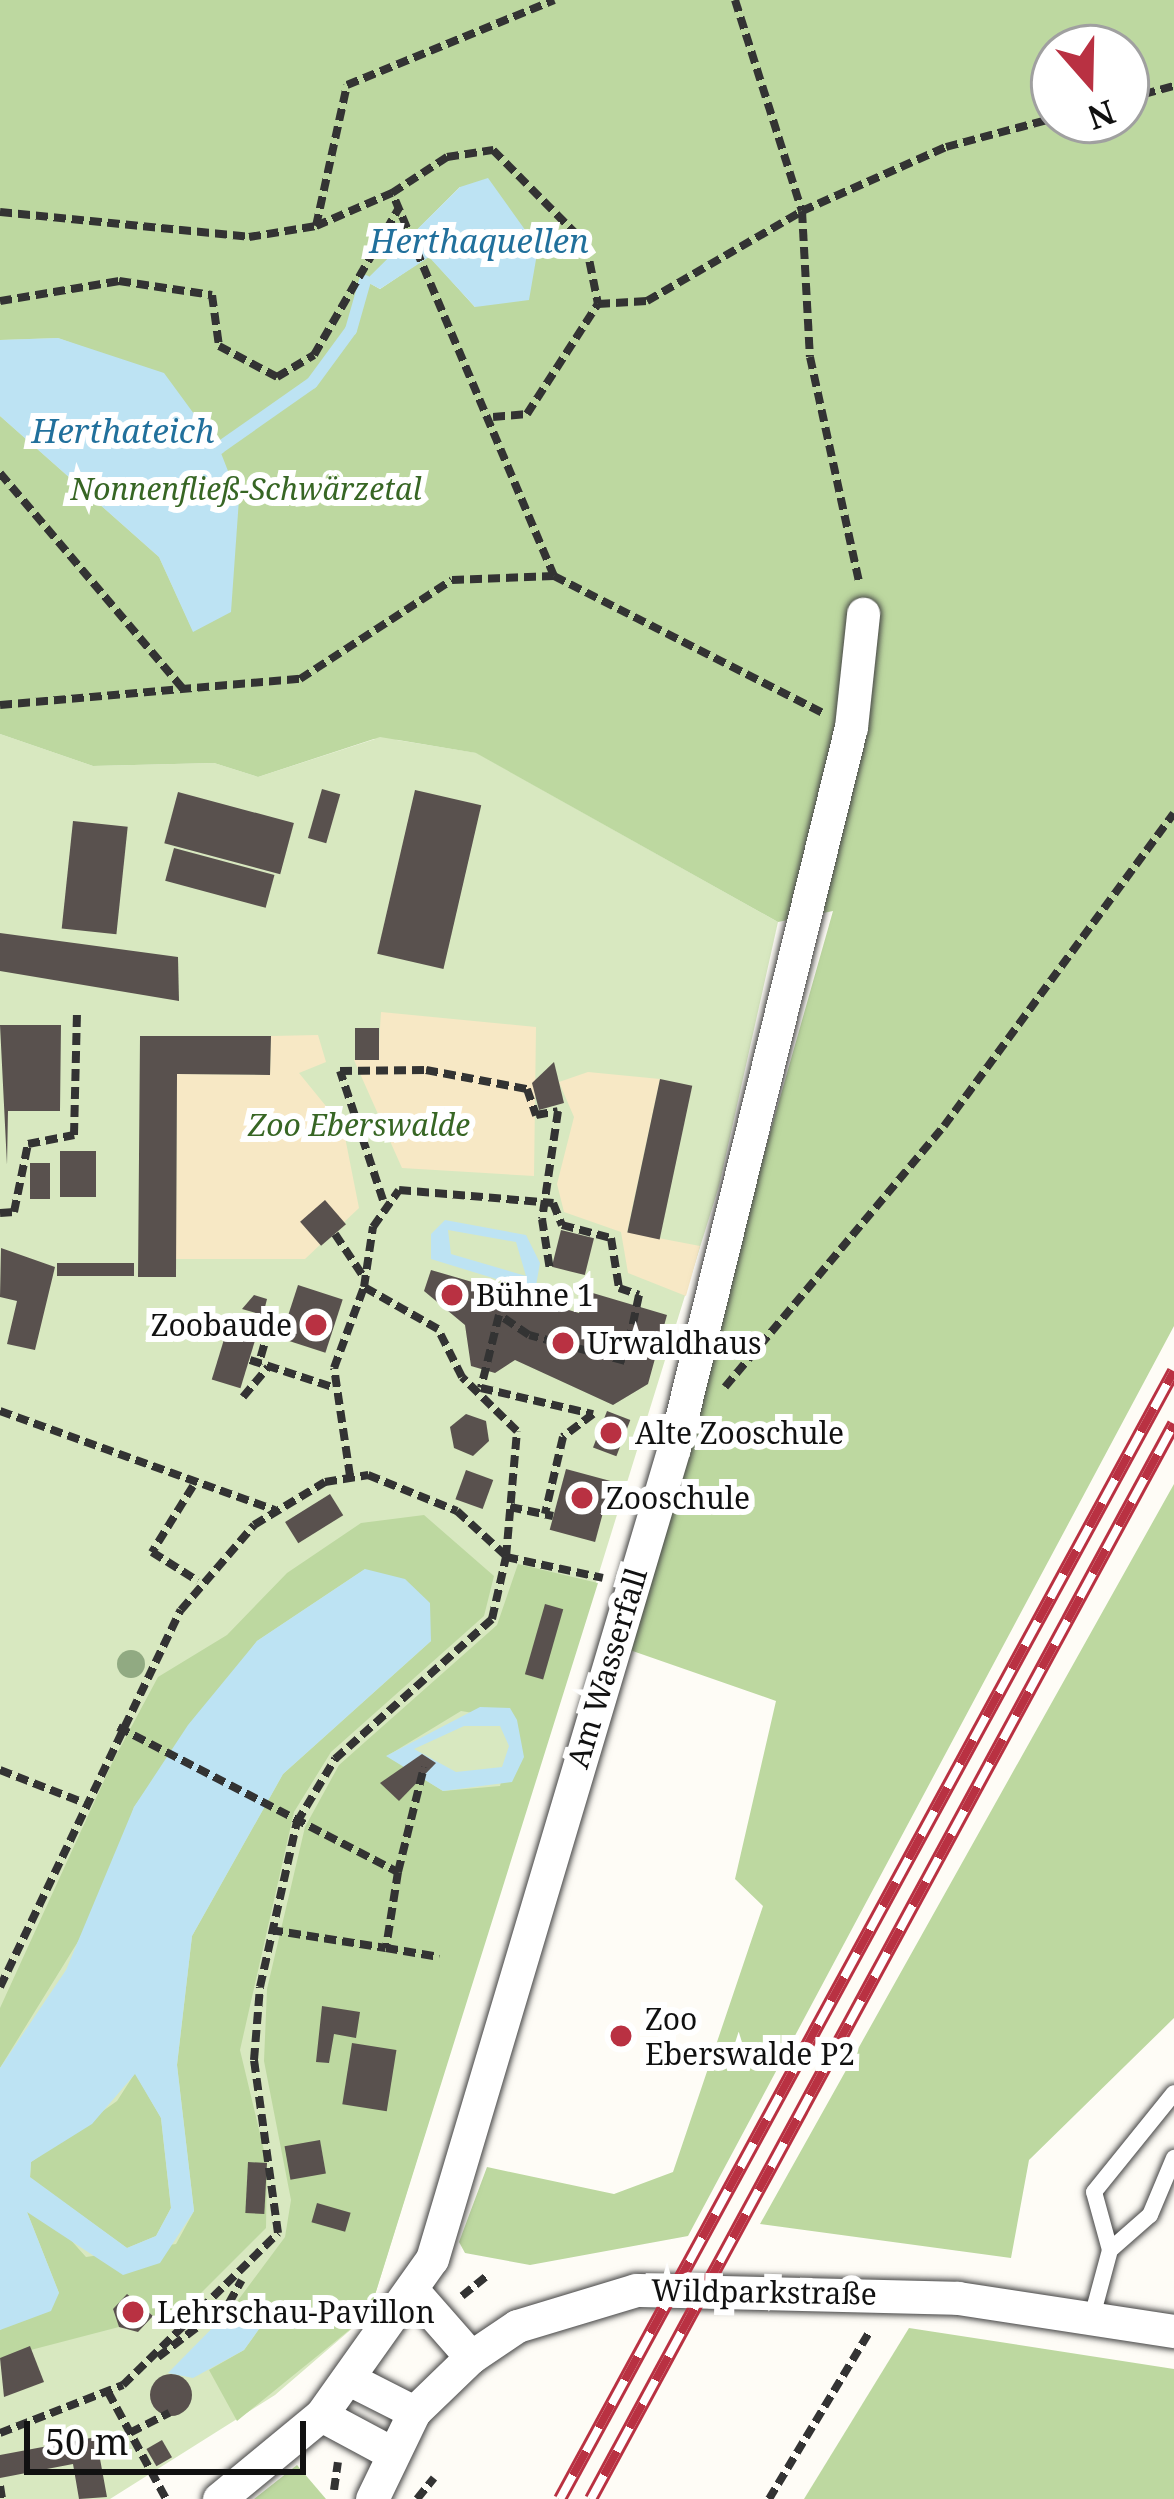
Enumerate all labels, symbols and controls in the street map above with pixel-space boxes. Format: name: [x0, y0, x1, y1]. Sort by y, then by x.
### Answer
north arrow: [1030, 24, 1150, 144]
text: N: [1082, 90, 1121, 141]
water label: Herthaquellen: [369, 221, 589, 261]
water label: Herthateich: [31, 411, 215, 451]
park label: Nonnenfließ-Schwärzetal: [70, 471, 422, 507]
park label: Zoo Eberswalde: [248, 1107, 470, 1143]
place label: Bühne 1: [476, 1277, 594, 1313]
marker: Bühne 1: [439, 1282, 465, 1308]
place label: Zoobaude: [151, 1307, 292, 1343]
marker: Zoobaude: [303, 1312, 329, 1338]
place label: Urwaldhaus: [587, 1325, 762, 1361]
marker: Urwaldhaus: [550, 1330, 576, 1356]
place label: Alte Zooschule: [635, 1415, 844, 1451]
marker: Alte Zooschule: [598, 1420, 624, 1446]
place label: Zooschule: [606, 1480, 750, 1516]
marker: Zooschule: [569, 1485, 595, 1511]
street label: Am Wasserfall: [559, 1564, 655, 1772]
place label: Zoo Eberswalde P2: [645, 2001, 855, 2072]
marker: Zoo Eberswalde P2: [608, 2023, 634, 2049]
street label: Wildparkstraße: [651, 2272, 877, 2312]
place label: Lehrschau-Pavillon: [157, 2294, 435, 2330]
marker: Lehrschau-Pavillon: [120, 2299, 146, 2325]
scale bar: [30, 2397, 312, 2471]
text: 50 m: [45, 2417, 129, 2466]

